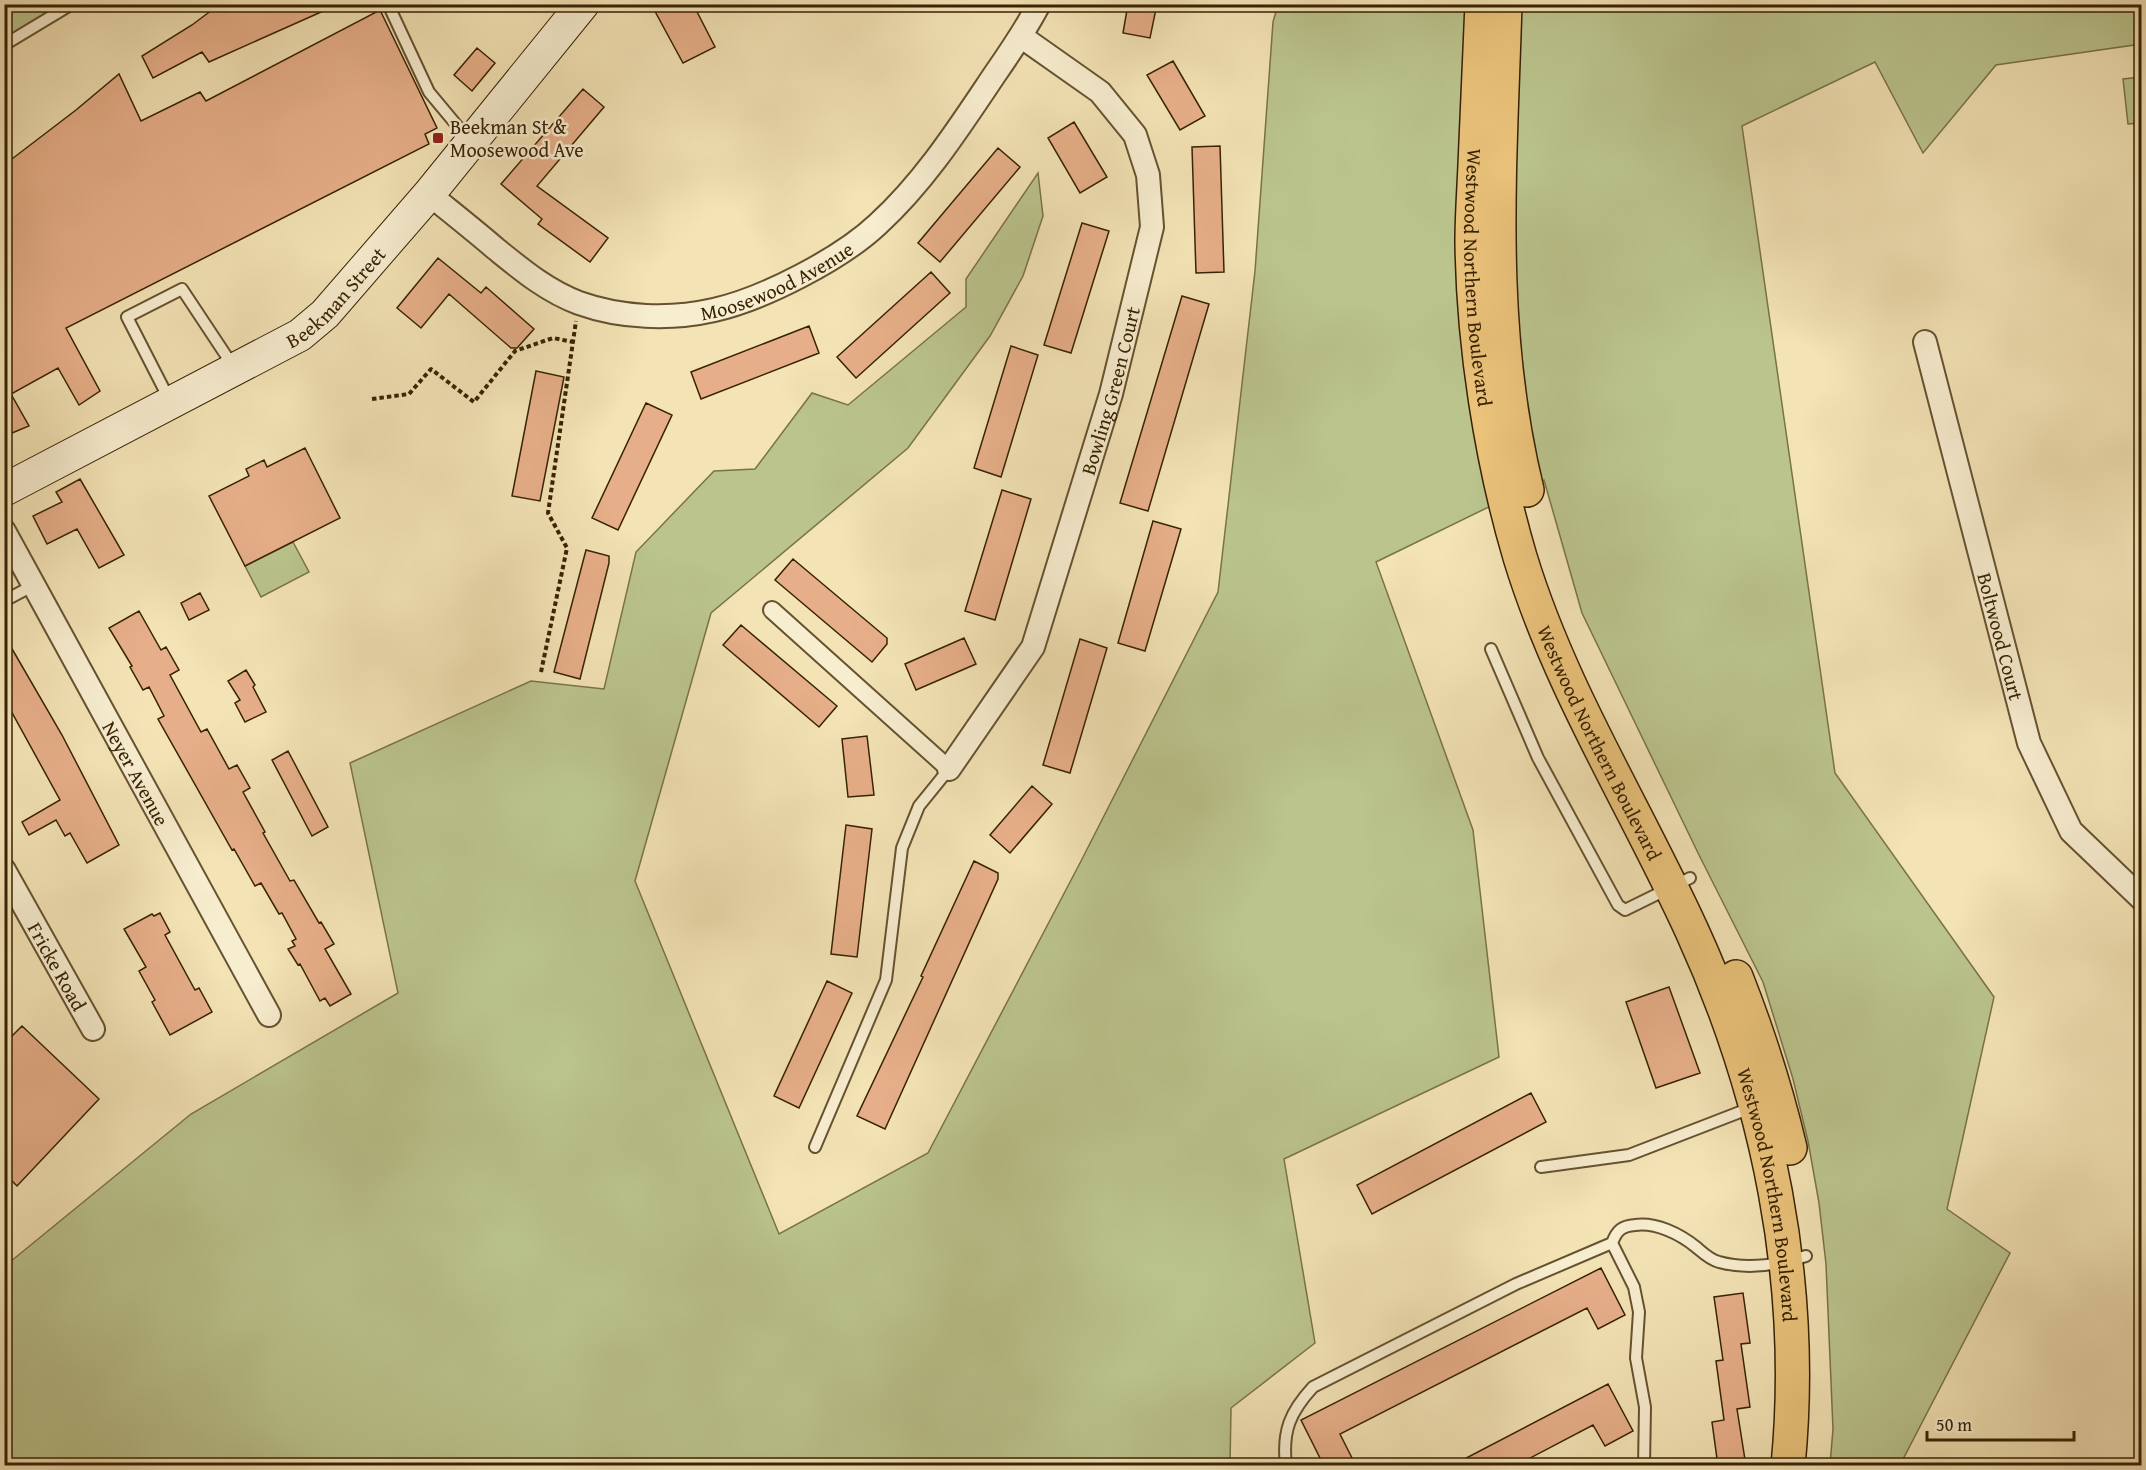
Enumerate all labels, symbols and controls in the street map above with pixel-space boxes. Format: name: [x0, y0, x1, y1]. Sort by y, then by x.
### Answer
place label: Beekman St & Moosewood Ave: [450, 112, 584, 164]
marker: Beekman St & Moosewood Ave: [431, 131, 445, 145]
street label: Westwood Northern Boulevard: [1457, 148, 1501, 409]
street label: Moosewood Avenue: [698, 234, 859, 327]
street label: Beekman Street: [281, 240, 392, 354]
street label: Bowling Green Court: [1072, 303, 1147, 478]
street label: Boltwood Court: [1971, 569, 2032, 703]
street label: Westwood Northern Boulevard: [1531, 620, 1670, 865]
street label: Neyer Avenue: [96, 715, 177, 831]
street label: Fricke Road: [21, 916, 94, 1016]
street label: Westwood Northern Boulevard: [1731, 1064, 1805, 1323]
scale bar: [1927, 1404, 2074, 1442]
text: 50 m: [1936, 1411, 1972, 1438]

